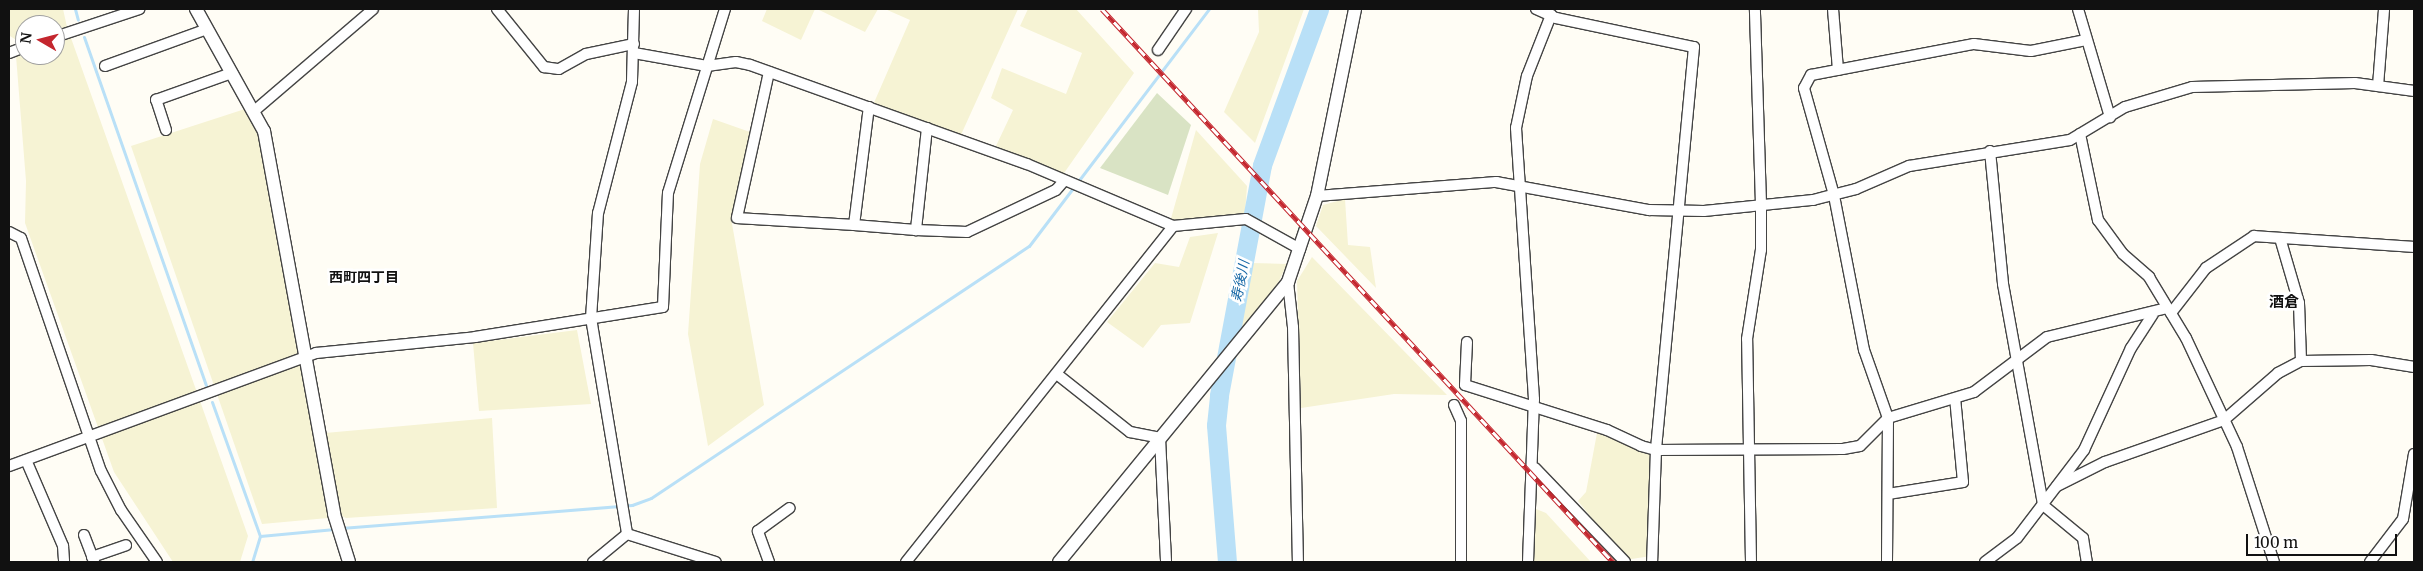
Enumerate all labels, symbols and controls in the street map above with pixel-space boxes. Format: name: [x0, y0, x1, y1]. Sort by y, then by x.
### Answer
north arrow: [15, 15, 65, 65]
text: N: [16, 31, 36, 45]
water label: 寿後川: [1228, 259, 1252, 303]
district label: 西町四丁目: [329, 269, 399, 285]
district label: 酒倉: [2269, 293, 2299, 311]
scale bar: [2248, 524, 2399, 556]
text: 100 m: [2254, 533, 2298, 552]

